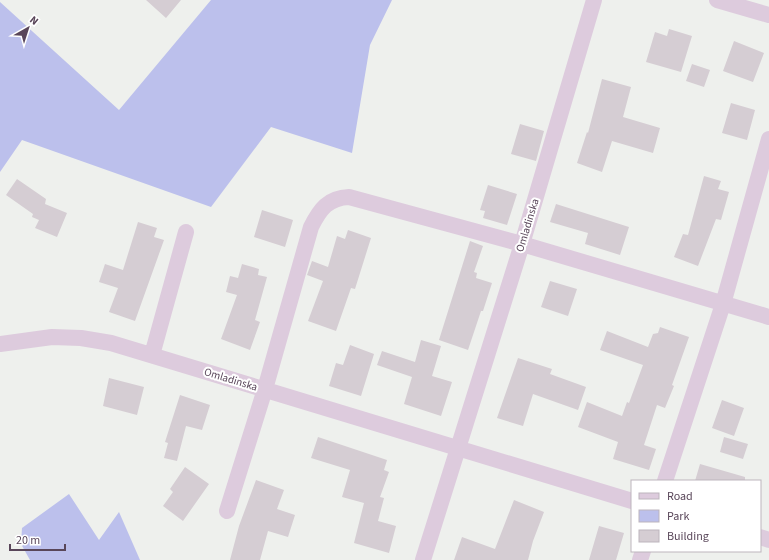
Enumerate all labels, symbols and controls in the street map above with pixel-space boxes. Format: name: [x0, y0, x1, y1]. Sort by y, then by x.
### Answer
north arrow: [8, 8, 48, 48]
text: N: [26, 12, 42, 29]
street label: Omladinska: [512, 197, 543, 254]
street label: Omladinska: [202, 364, 259, 395]
legend: [631, 480, 761, 552]
text: Road: [667, 488, 693, 505]
text: Park: [667, 508, 689, 525]
scale bar: [10, 526, 65, 552]
text: Building: [667, 528, 709, 545]
text: 20 m: [16, 532, 40, 549]

